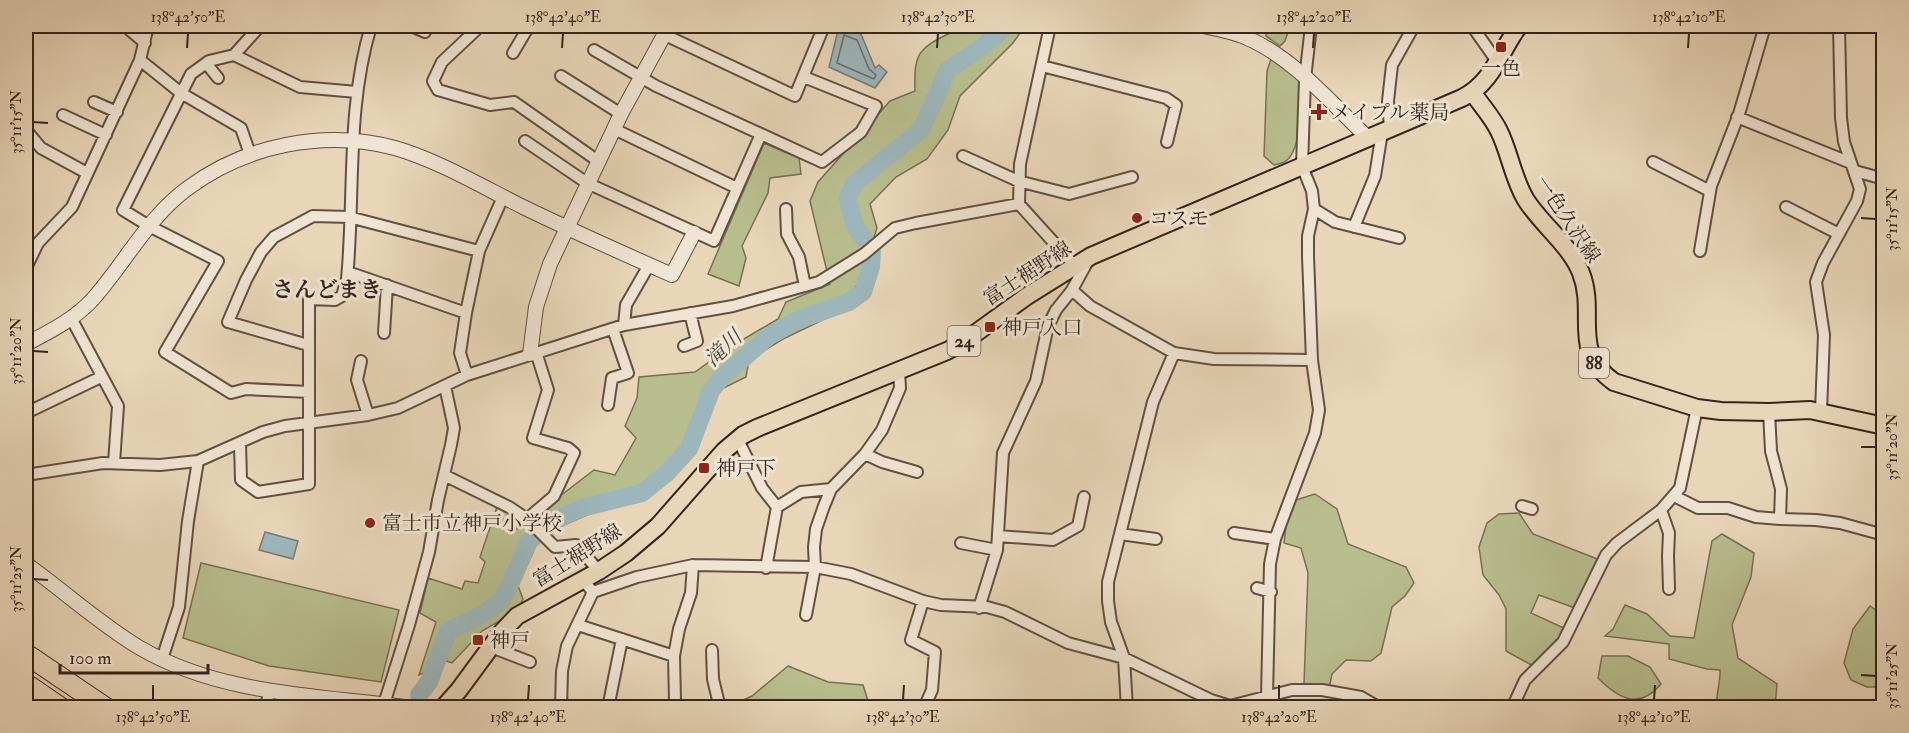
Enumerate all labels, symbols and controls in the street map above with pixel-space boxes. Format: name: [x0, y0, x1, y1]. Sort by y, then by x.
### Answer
text: 138°42'50"E: [151, 8, 225, 27]
text: 138°42'40"E: [525, 8, 601, 27]
text: 138°42'30"E: [901, 8, 975, 27]
text: 138°42'20"E: [1276, 8, 1352, 27]
text: 138°42'10"E: [1652, 8, 1726, 27]
marker: 一色: [1494, 40, 1508, 54]
place label: 一色: [1481, 56, 1521, 81]
text: 35°11'15"N: [7, 89, 26, 154]
place label: メイプル薬局: [1331, 100, 1449, 125]
marker: メイプル薬局: [1312, 105, 1326, 119]
street label: 一色久沢線: [1529, 171, 1606, 268]
text: 35°11'15"N: [1883, 186, 1902, 251]
place label: コスモ: [1149, 206, 1209, 231]
marker: コスモ: [1130, 211, 1144, 225]
street label: 富士裾野線: [979, 236, 1076, 311]
district label: さんどまき: [272, 276, 382, 304]
place label: 神戸入口: [1002, 315, 1082, 340]
text: 35°11'20"N: [7, 317, 26, 385]
marker: 神戸入口: [983, 320, 997, 334]
water label: 滝川: [699, 323, 749, 373]
road number: 24: [948, 326, 980, 356]
road number: 88: [1579, 348, 1609, 378]
text: 35°11'20"N: [1883, 413, 1902, 481]
place label: 神戸下: [716, 456, 776, 481]
marker: 神戸下: [697, 461, 711, 475]
place label: 富士市立神戸小学校: [382, 511, 562, 536]
marker: 富士市立神戸小学校: [363, 516, 377, 530]
street label: 富士裾野線: [528, 518, 626, 593]
text: 35°11'25"N: [7, 545, 26, 612]
place label: 神戸: [490, 628, 530, 653]
marker: 神戸: [471, 633, 485, 647]
scale bar: [60, 637, 208, 675]
text: 35°11'25"N: [1883, 642, 1902, 709]
text: 100 m: [69, 647, 112, 670]
text: 138°42'50"E: [116, 708, 190, 727]
text: 138°42'40"E: [490, 708, 566, 727]
text: 138°42'30"E: [866, 708, 940, 727]
text: 138°42'20"E: [1241, 708, 1317, 727]
text: 138°42'10"E: [1617, 708, 1691, 727]

